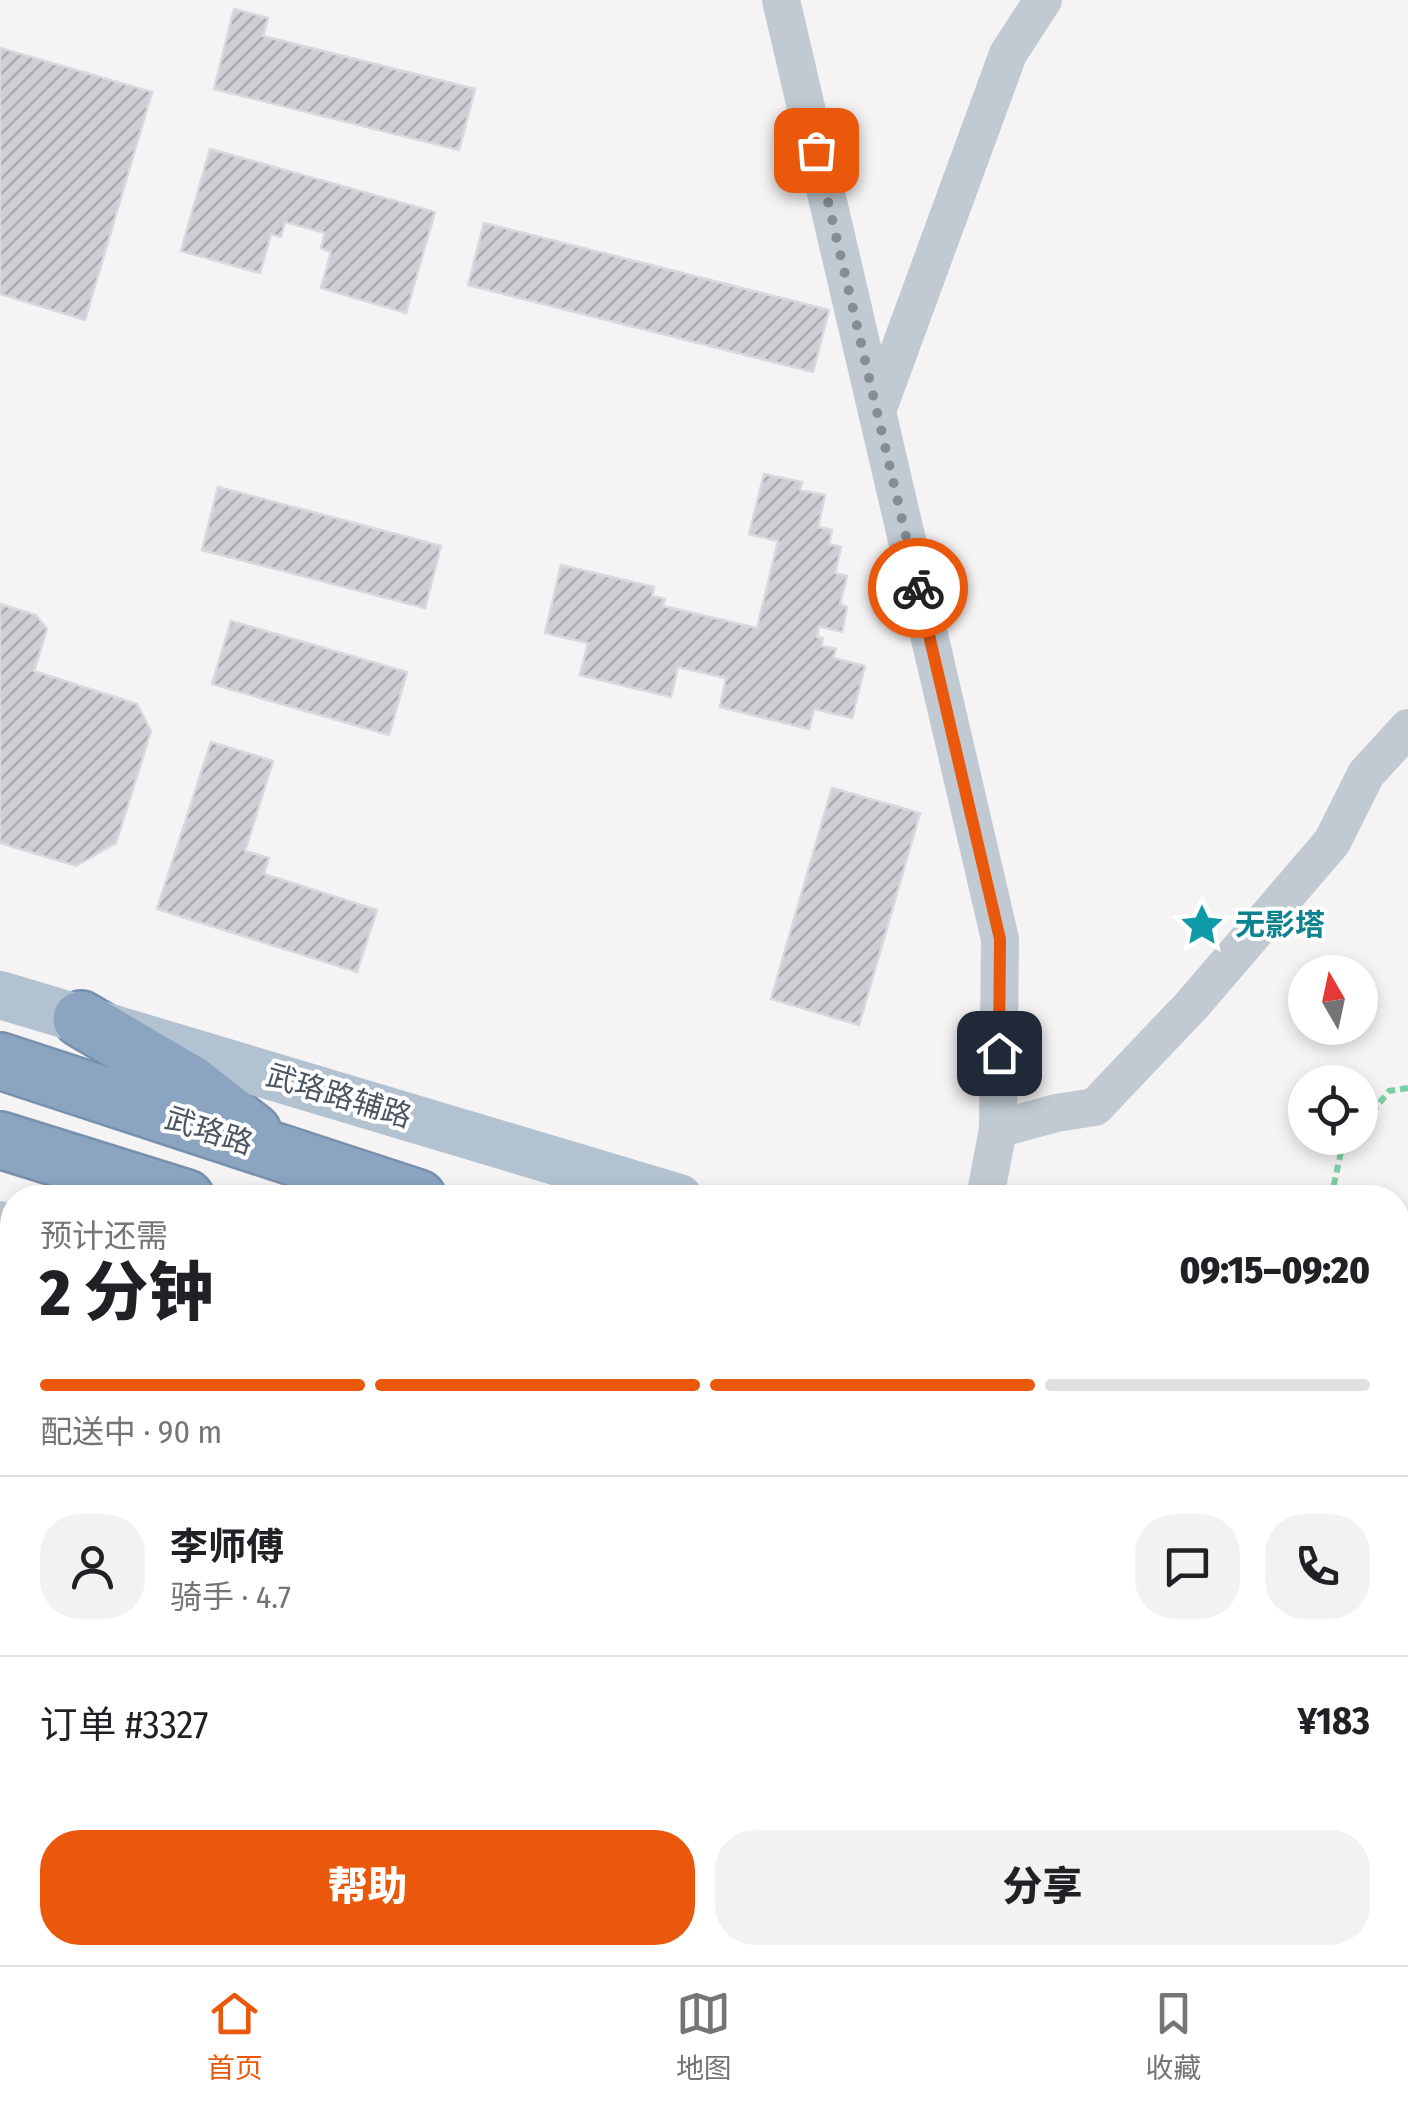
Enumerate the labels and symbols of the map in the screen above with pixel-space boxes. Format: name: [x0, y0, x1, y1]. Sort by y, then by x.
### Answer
pin: [774, 108, 859, 193]
courier: [868, 538, 968, 638]
place icon: 无影塔: [1178, 901, 1226, 949]
place label: 无影塔: [1235, 907, 1325, 943]
north arrow: [1288, 955, 1378, 1045]
pin: [957, 1011, 1042, 1096]
street label: 武珞路辅路: [262, 1057, 416, 1135]
street label: 武珞路: [161, 1100, 257, 1162]

